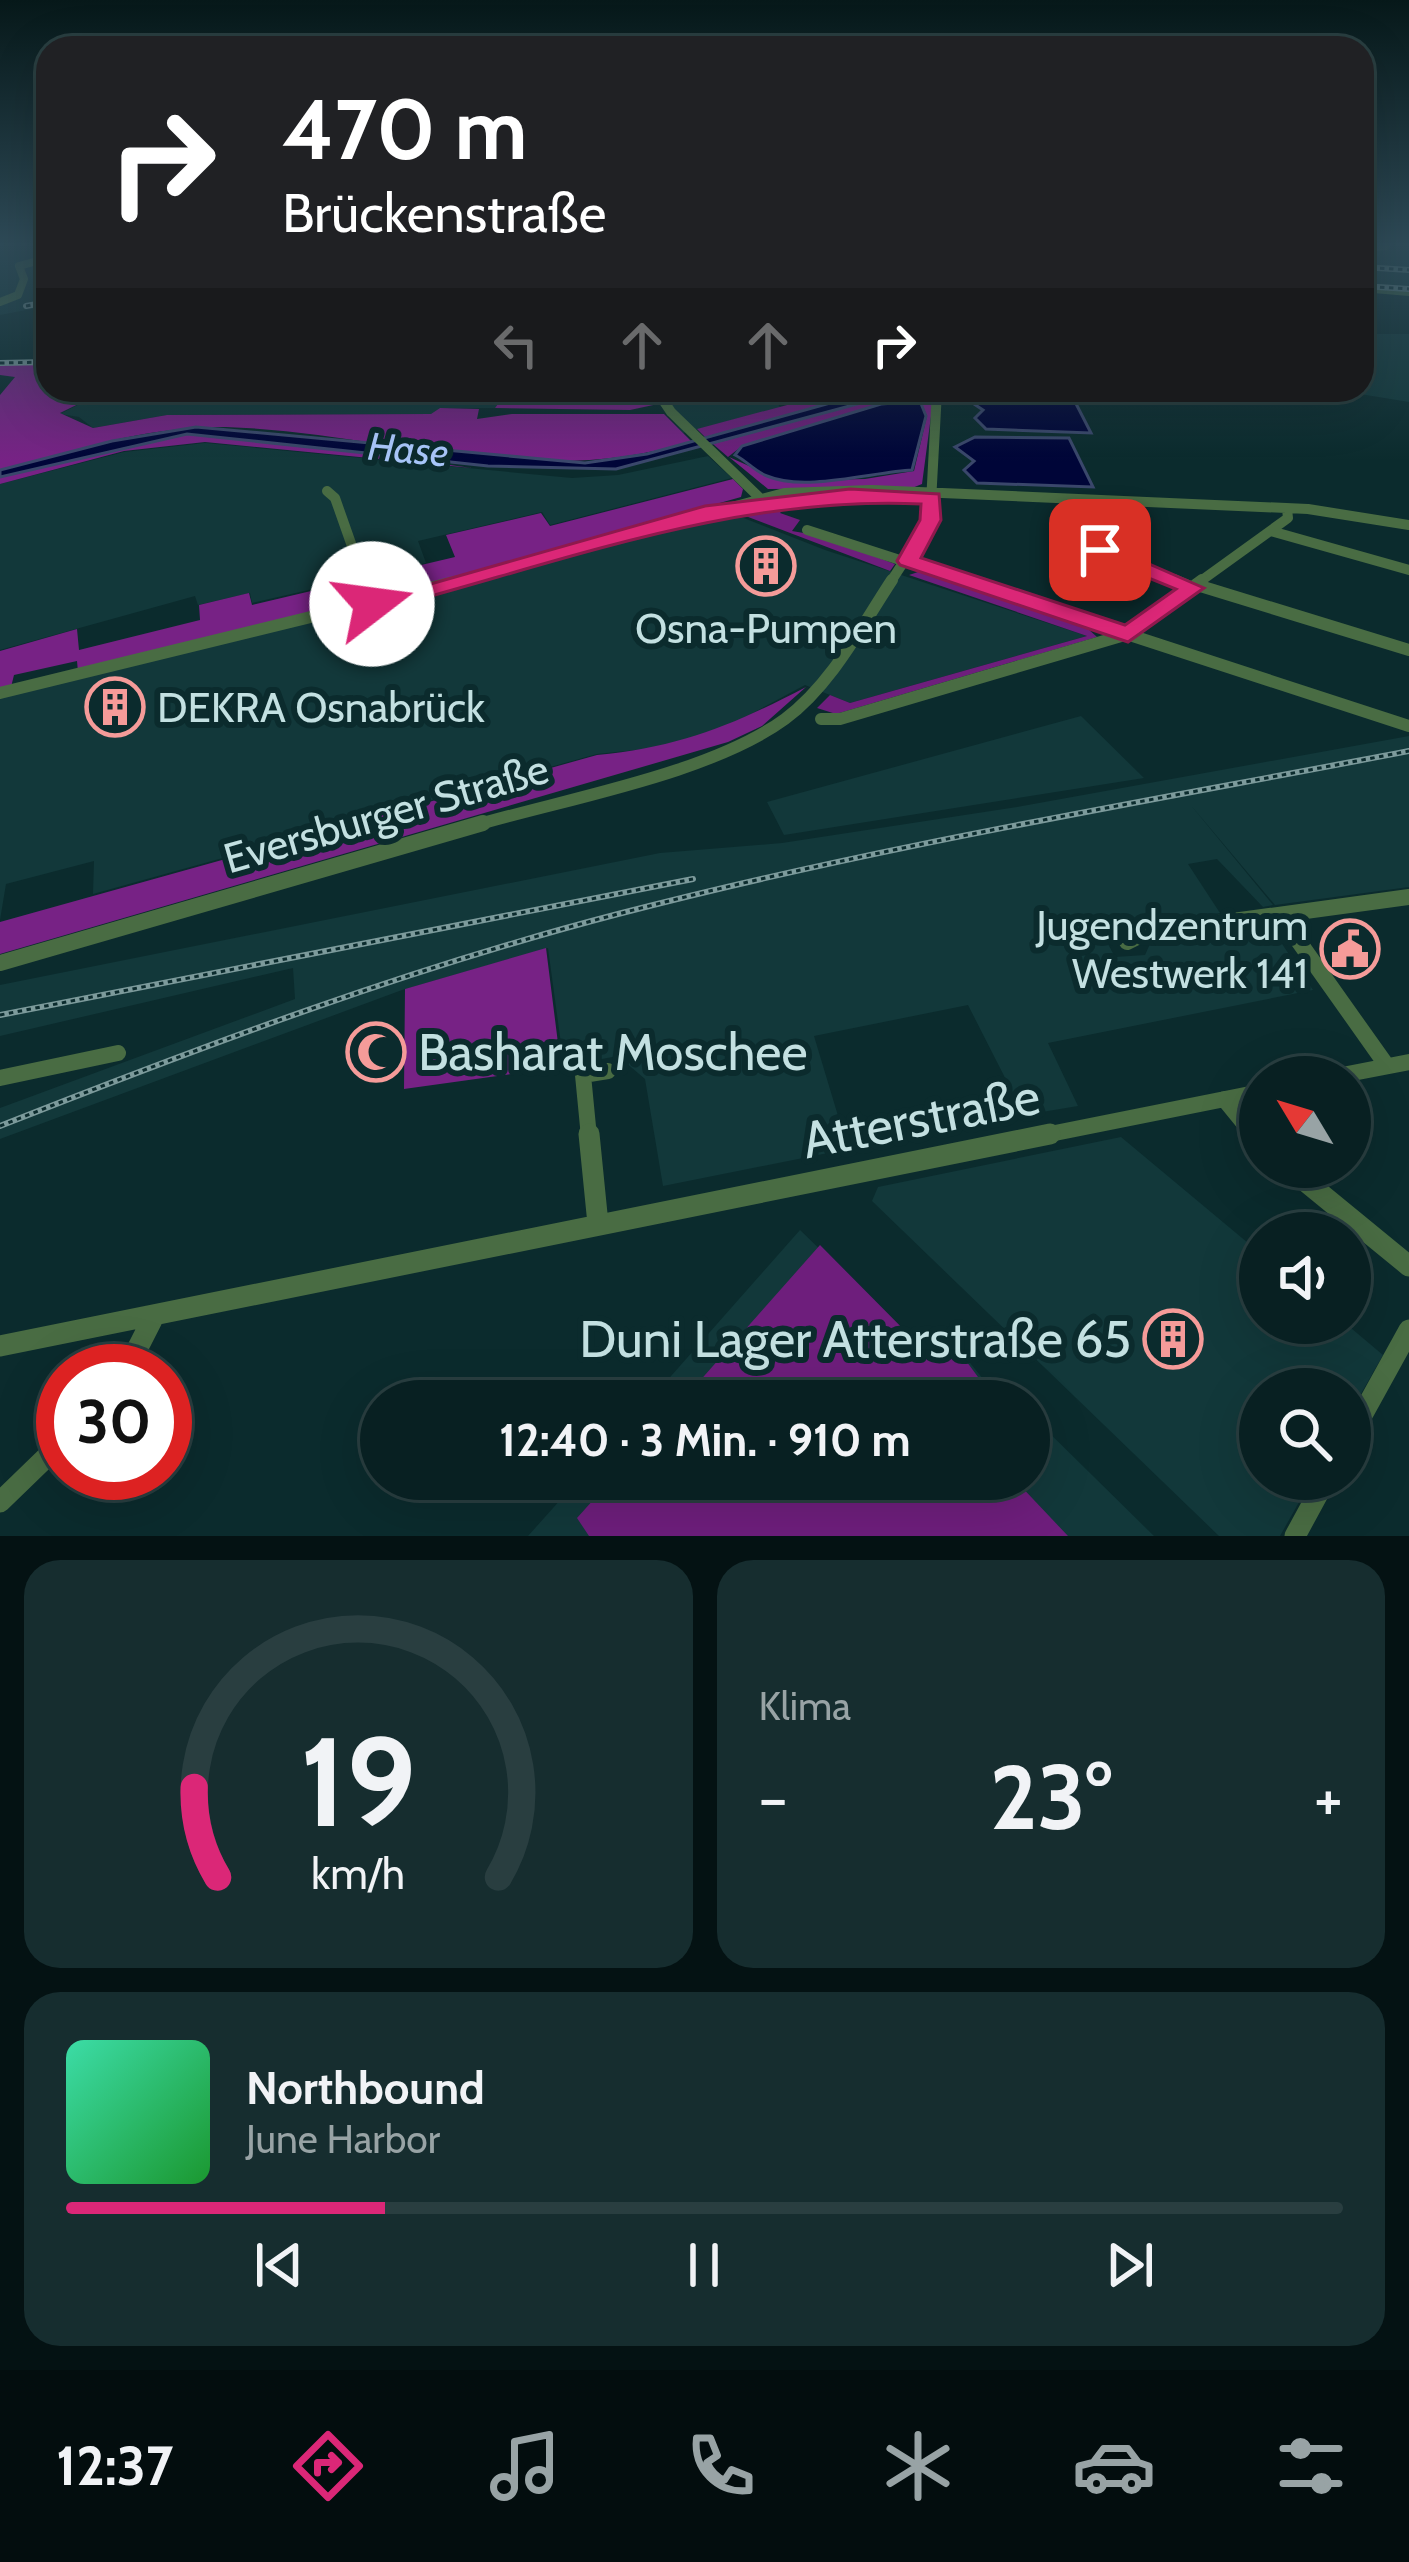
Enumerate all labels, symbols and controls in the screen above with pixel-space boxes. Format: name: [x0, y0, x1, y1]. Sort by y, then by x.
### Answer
text: 470 m: [282, 78, 527, 180]
icon: right: [84, 84, 240, 240]
text: Brückenstraße: [282, 180, 606, 246]
icon: left: [483, 312, 549, 378]
icon: ahead: [609, 312, 675, 378]
icon: ahead: [735, 312, 801, 378]
icon: right: [861, 312, 927, 378]
water label: Hase: [366, 422, 450, 476]
pin: [1049, 499, 1151, 601]
icon: arrive: [1067, 517, 1133, 583]
building icon: Osna-Pumpen: [735, 535, 797, 597]
position arrow: [309, 541, 435, 667]
place label: Osna-Pumpen: [635, 602, 897, 654]
building icon: DEKRA Osnabrück: [84, 676, 146, 738]
place label: DEKRA Osnabrück: [157, 681, 485, 733]
street label: Eversburger Straße: [218, 742, 554, 884]
place label: Jugendzentrum Westwerk 141: [1035, 899, 1308, 999]
public building icon: Jugendzentrum Westwerk 141: [1319, 918, 1381, 980]
mosque icon: Basharat Moschee: [345, 1021, 407, 1083]
place label: Basharat Moschee: [418, 1021, 808, 1083]
north arrow: [1239, 1056, 1371, 1188]
map controls: [1239, 1056, 1371, 1500]
street label: Atterstraße: [797, 1065, 1045, 1171]
button: sound: [1239, 1212, 1371, 1344]
place label: Duni Lager Atterstraße 65: [579, 1308, 1131, 1370]
building icon: Duni Lager Atterstraße 65: [1142, 1308, 1204, 1370]
speed limit sign: 30: [36, 1344, 192, 1500]
button: search: [1239, 1368, 1371, 1500]
text: 12:40 · 3 Min. · 910 m: [499, 1413, 911, 1467]
text: Klima: [759, 1682, 851, 1730]
text: 19: [300, 1706, 416, 1857]
text: 23°: [990, 1742, 1112, 1852]
text: −: [759, 1757, 788, 1838]
text: +: [1314, 1757, 1343, 1838]
text: km/h: [311, 1848, 405, 1900]
text: Northbound: [246, 2061, 485, 2115]
text: June Harbor: [246, 2115, 440, 2163]
icon: previous: [246, 2232, 312, 2298]
icon: pause: [671, 2232, 737, 2298]
icon: next: [1097, 2232, 1163, 2298]
icon: directions: [286, 2424, 370, 2508]
icon: music: [483, 2424, 567, 2508]
icon: phone: [679, 2424, 763, 2508]
icon: climate: [876, 2424, 960, 2508]
icon: car: [1072, 2424, 1156, 2508]
icon: filters: [1269, 2424, 1353, 2508]
text: 12:37: [56, 2433, 173, 2499]

